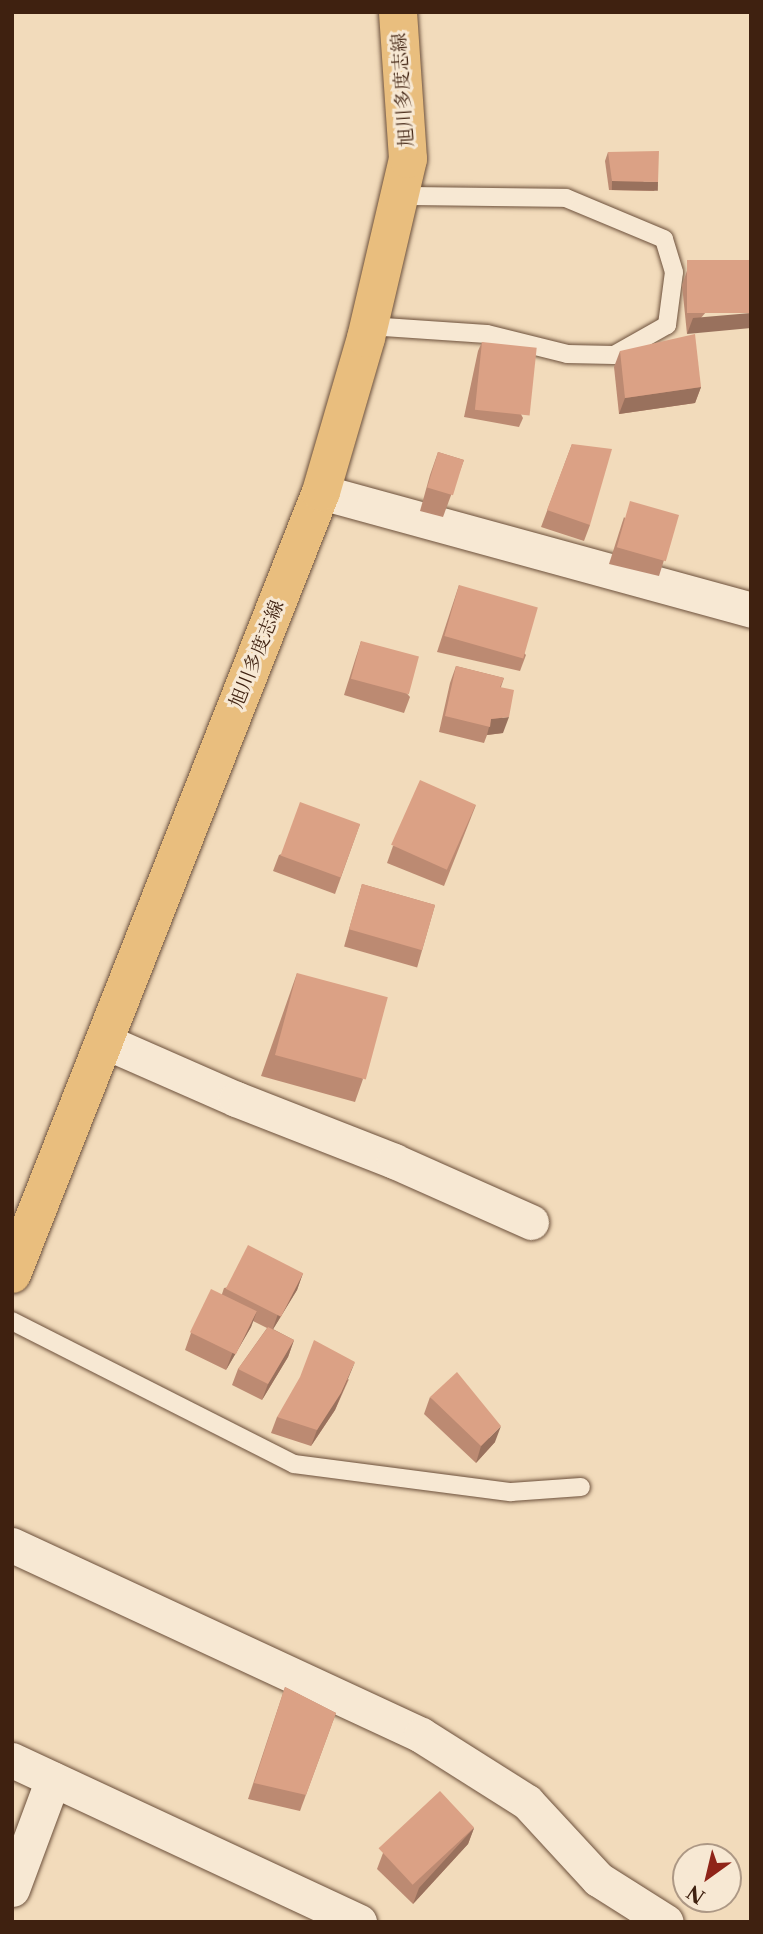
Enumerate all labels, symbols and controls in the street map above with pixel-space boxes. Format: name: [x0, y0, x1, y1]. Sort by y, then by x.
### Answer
street label: 旭川多度志線: [388, 32, 418, 148]
street label: 旭川多度志線: [225, 597, 289, 711]
north arrow: [672, 1843, 742, 1913]
text: N: [683, 1880, 709, 1908]

